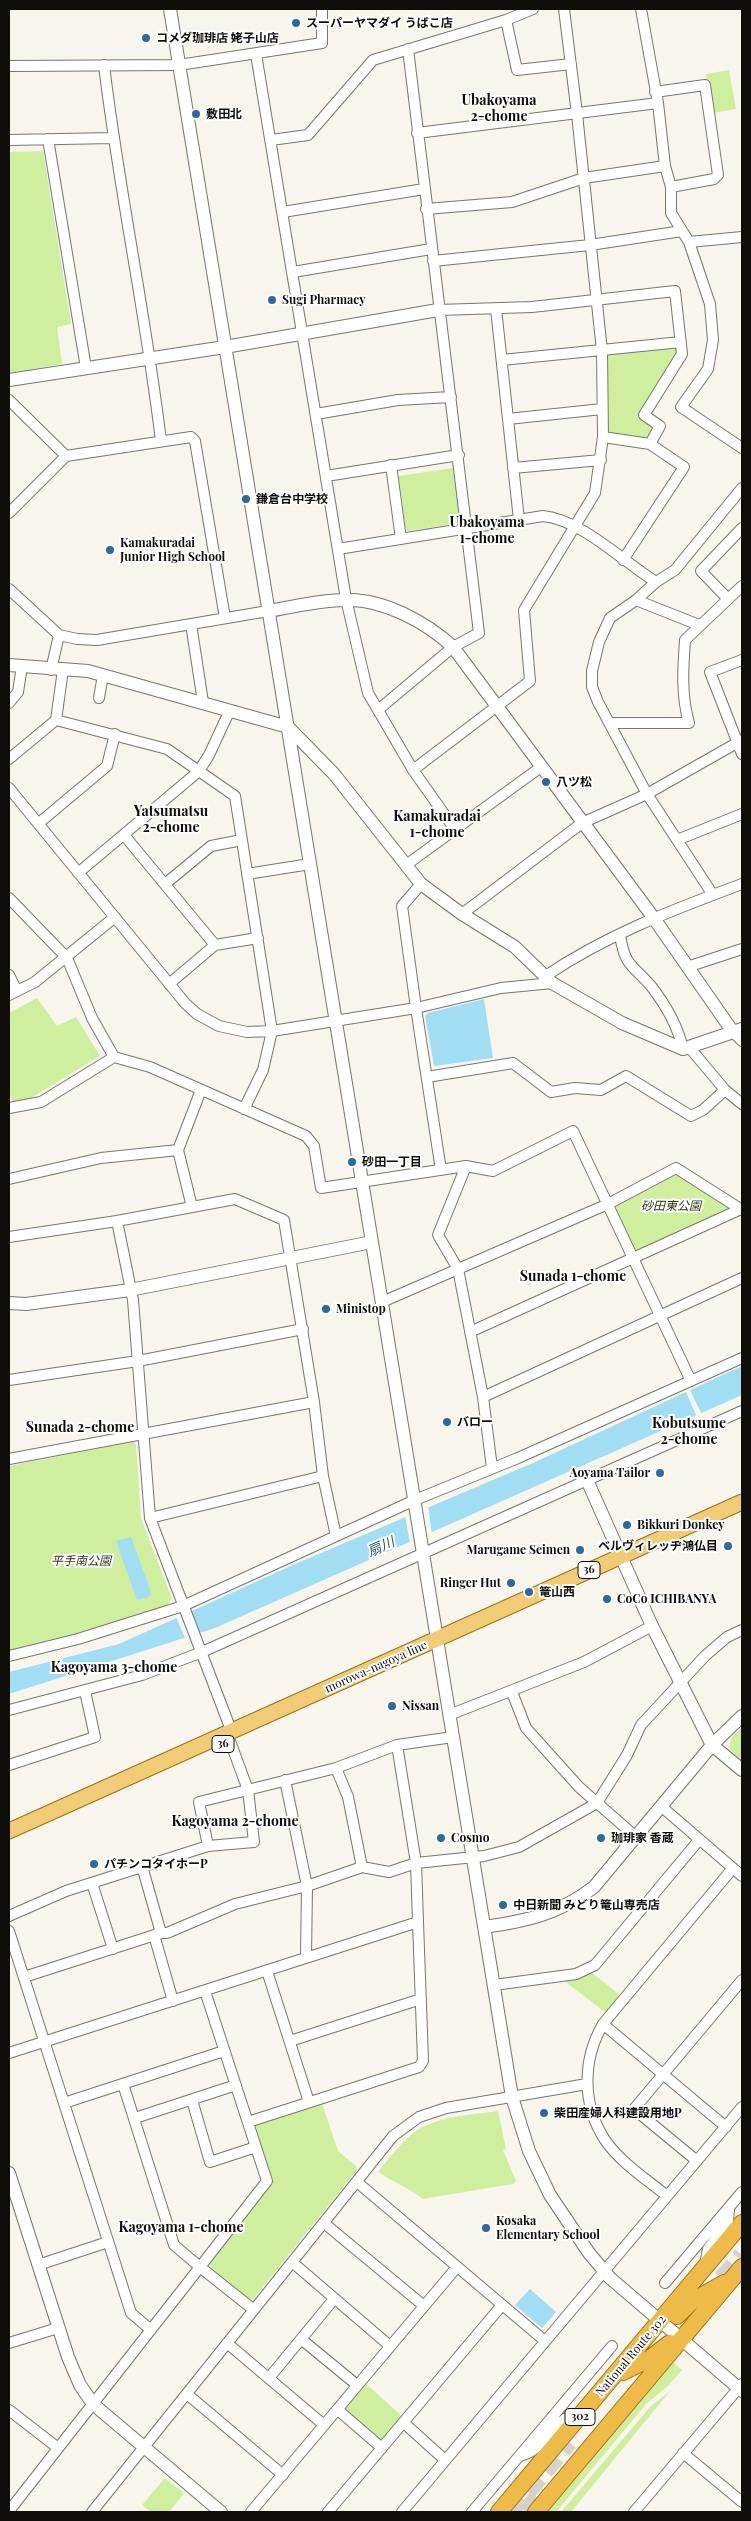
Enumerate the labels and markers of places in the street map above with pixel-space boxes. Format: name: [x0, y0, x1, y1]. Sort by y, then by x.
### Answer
place label: スーパーヤマダイ うばこ店: [306, 16, 453, 30]
marker: スーパーヤマダイ うばこ店: [290, 17, 302, 29]
place label: コメダ珈琲店 姥子山店: [156, 31, 279, 45]
marker: コメダ珈琲店 姥子山店: [140, 32, 152, 44]
place label: 敷田北: [206, 107, 242, 121]
marker: 敷田北: [190, 108, 202, 120]
place label: Sugi Pharmacy: [282, 293, 365, 307]
marker: Sugi Pharmacy: [266, 294, 278, 306]
place label: 鎌倉台中学校: [256, 492, 328, 506]
marker: 鎌倉台中学校: [240, 493, 252, 505]
place label: Kamakuradai Junior High School: [120, 536, 225, 564]
marker: Kamakuradai Junior High School: [104, 544, 116, 556]
place label: 八ツ松: [556, 775, 592, 789]
marker: 八ツ松: [540, 776, 552, 788]
place label: 砂田一丁目: [362, 1155, 422, 1169]
marker: 砂田一丁目: [346, 1156, 358, 1168]
place label: Ministop: [336, 1302, 386, 1316]
marker: Ministop: [320, 1303, 332, 1315]
place label: バロー: [457, 1415, 493, 1429]
marker: バロー: [441, 1416, 453, 1428]
place label: Aoyama Tailor: [569, 1466, 650, 1480]
marker: Aoyama Tailor: [654, 1467, 666, 1479]
place label: Bikkuri Donkey: [637, 1518, 724, 1532]
marker: Bikkuri Donkey: [621, 1519, 633, 1531]
place label: ベルヴィレッヂ鴻仏目: [598, 1539, 718, 1553]
marker: ベルヴィレッヂ鴻仏目: [722, 1540, 734, 1552]
place label: Marugame Seimen: [466, 1543, 570, 1557]
marker: Marugame Seimen: [574, 1544, 586, 1556]
place label: Ringer Hut: [440, 1576, 501, 1590]
marker: Ringer Hut: [505, 1577, 517, 1589]
place label: 篭山西: [539, 1585, 575, 1599]
marker: 篭山西: [523, 1586, 535, 1598]
place label: CoCo ICHIBANYA: [617, 1592, 716, 1606]
marker: CoCo ICHIBANYA: [601, 1593, 613, 1605]
place label: Nissan: [402, 1699, 439, 1713]
marker: Nissan: [386, 1700, 398, 1712]
place label: Cosmo: [451, 1831, 489, 1845]
place label: 珈琲家 香蔵: [611, 1831, 674, 1845]
marker: Cosmo: [435, 1832, 447, 1844]
marker: 珈琲家 香蔵: [595, 1832, 607, 1844]
place label: パチンコタイホーP: [104, 1857, 208, 1871]
marker: パチンコタイホーP: [88, 1858, 100, 1870]
place label: 中日新聞 みどり篭山専売店: [513, 1898, 660, 1912]
marker: 中日新聞 みどり篭山専売店: [497, 1899, 509, 1911]
place label: 柴田産婦人科建設用地P: [554, 2106, 682, 2120]
marker: 柴田産婦人科建設用地P: [538, 2107, 550, 2119]
place label: Kosaka Elementary School: [496, 2214, 600, 2242]
marker: Kosaka Elementary School: [480, 2222, 492, 2234]

